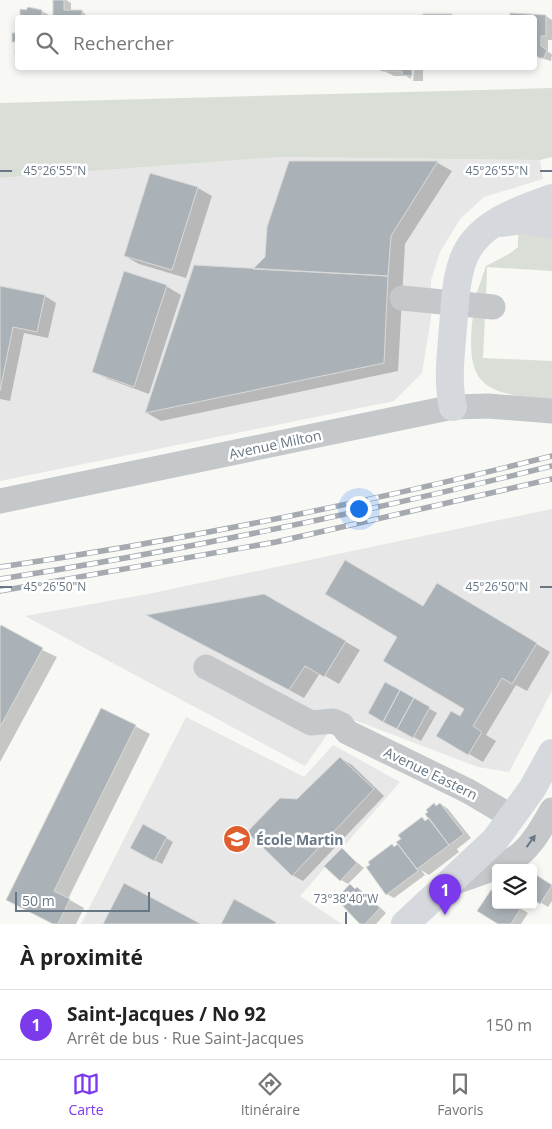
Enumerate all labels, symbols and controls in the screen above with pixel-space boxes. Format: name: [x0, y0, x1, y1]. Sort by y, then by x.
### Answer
search box: [15, 15, 537, 70]
icon: search: [33, 29, 61, 57]
text: Rechercher: [73, 30, 174, 56]
text: 45°26'55"N: [24, 162, 86, 179]
text: 45°26'55"N: [466, 162, 528, 179]
street label: Avenue Milton: [227, 425, 323, 463]
your location: [346, 496, 372, 522]
text: 45°26'50"N: [24, 578, 86, 595]
text: 45°26'50"N: [466, 578, 528, 595]
street label: Avenue Eastern: [381, 742, 481, 804]
school or university icon: École Martin: [222, 824, 252, 854]
place label: École Martin: [256, 830, 343, 849]
one-way arrow: [526, 834, 536, 848]
map controls: [492, 864, 537, 909]
button: layers: [492, 864, 537, 909]
pin: 1: [429, 874, 461, 915]
scale bar: [15, 889, 150, 912]
text: 73°38'40"W: [314, 890, 378, 907]
text: 50 m: [22, 891, 55, 910]
text: À proximité: [20, 943, 143, 971]
text: Saint-Jacques / No 92: [67, 1001, 266, 1027]
text: 1: [31, 1014, 41, 1036]
text: 150 m: [486, 1014, 532, 1036]
text: Arrêt de bus · Rue Saint-Jacques: [67, 1027, 304, 1049]
tab: Carte: [68, 1070, 104, 1119]
tab: Itinéraire: [241, 1070, 300, 1119]
tab: Favoris: [437, 1070, 483, 1119]

